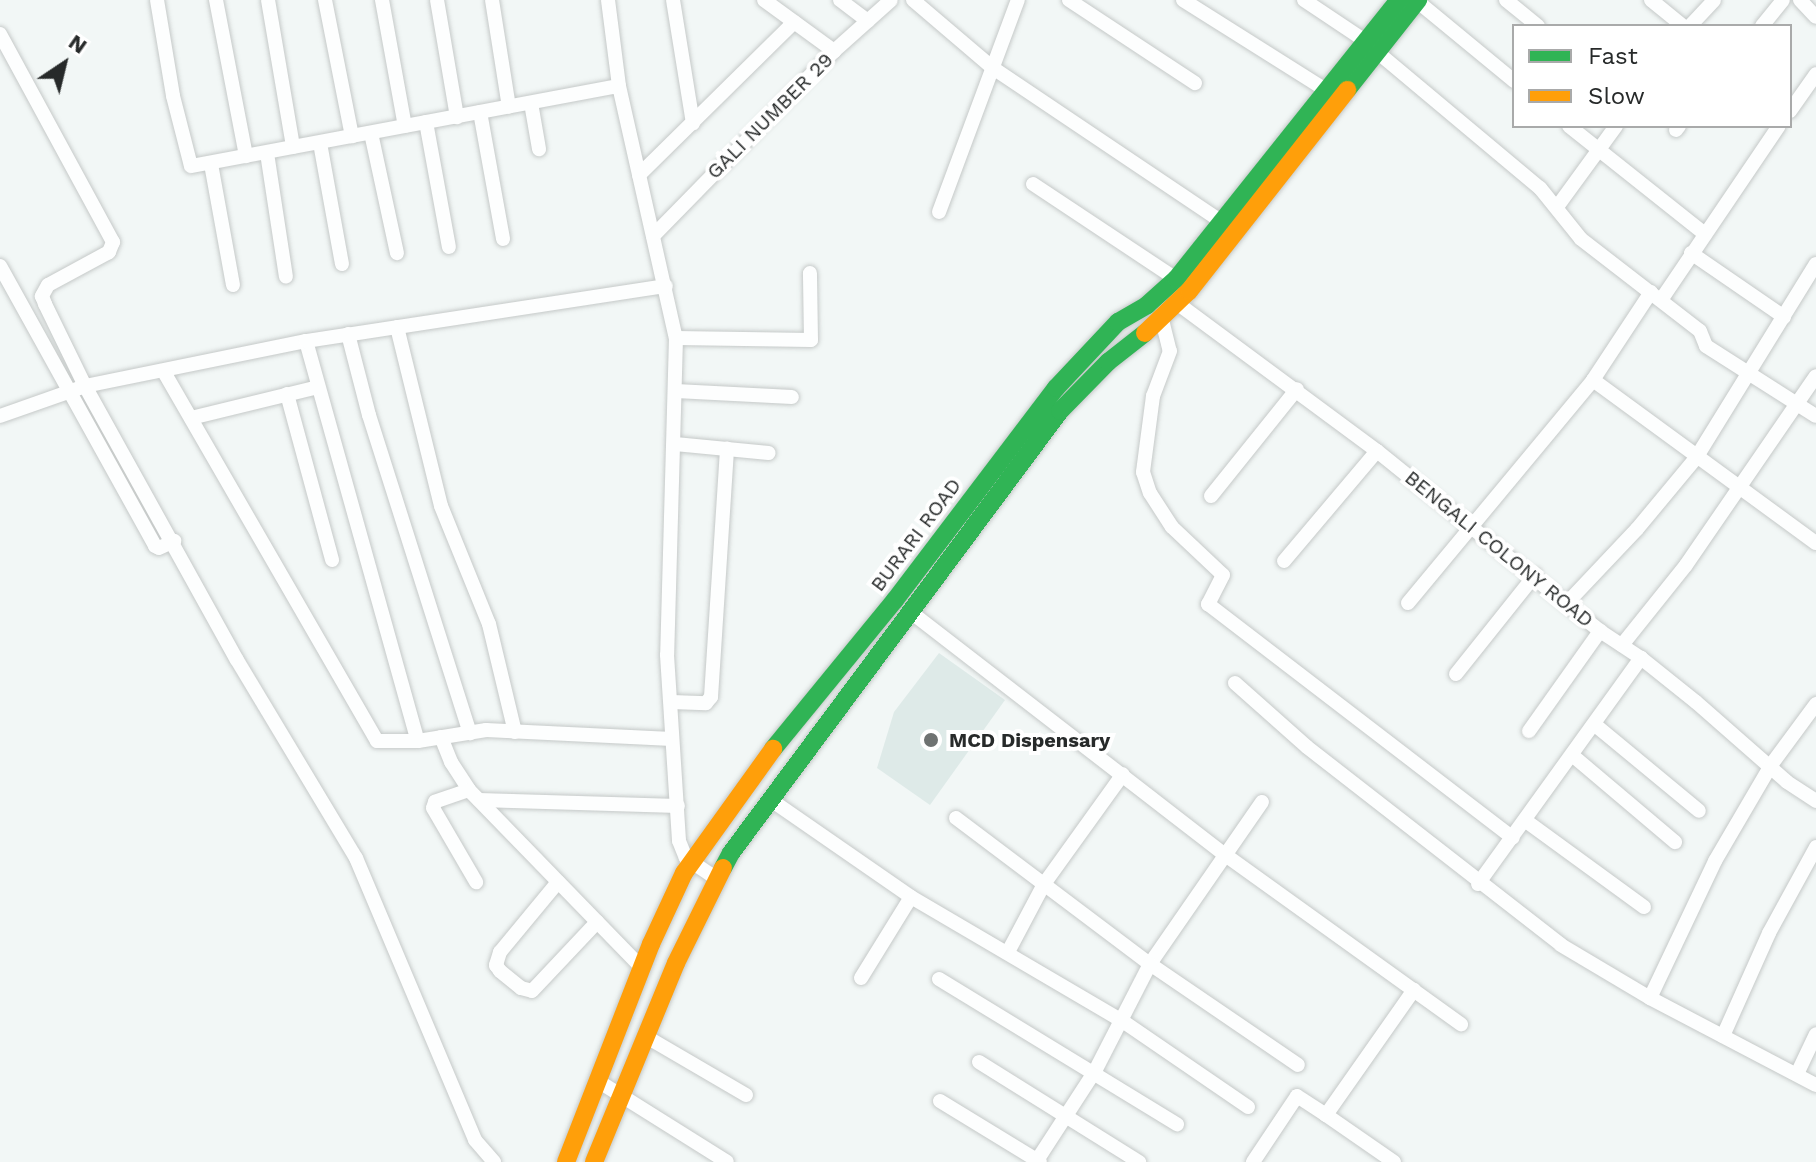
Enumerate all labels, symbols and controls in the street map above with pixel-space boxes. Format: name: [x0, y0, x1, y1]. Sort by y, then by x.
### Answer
north arrow: [24, 24, 104, 104]
legend: [1512, 24, 1792, 128]
text: N: [64, 29, 92, 59]
text: Fast: [1588, 42, 1638, 70]
street label: GALI NUMBER 29: [702, 48, 838, 184]
text: Slow: [1588, 82, 1645, 110]
street label: BENGALI COLONY ROAD: [1400, 465, 1598, 633]
street label: BURARI ROAD: [866, 474, 966, 596]
place label: MCD Dispensary: [949, 728, 1110, 752]
marker: MCD Dispensary: [920, 729, 942, 751]

